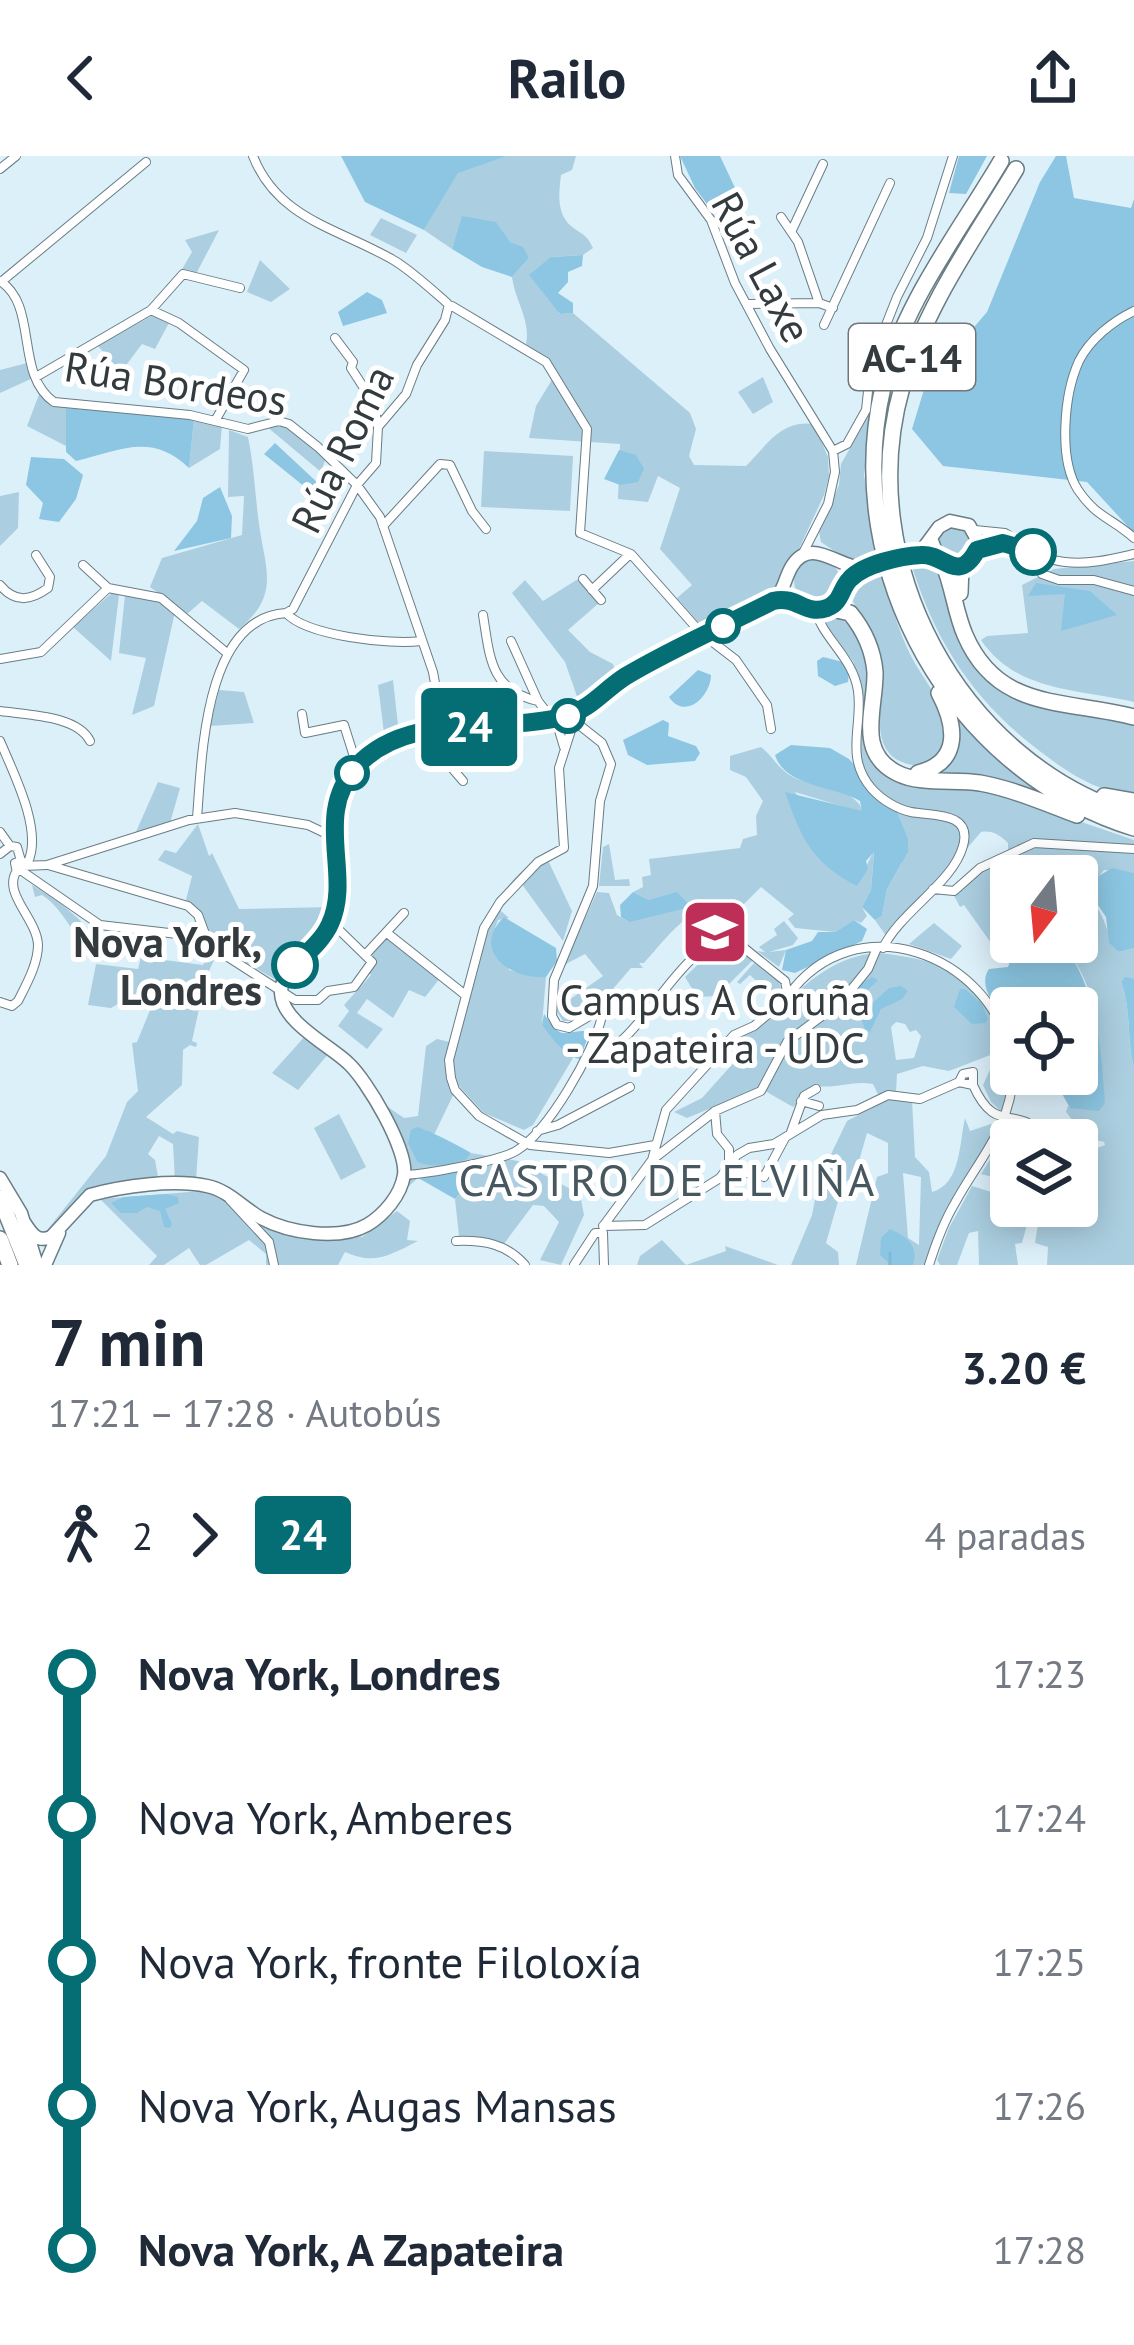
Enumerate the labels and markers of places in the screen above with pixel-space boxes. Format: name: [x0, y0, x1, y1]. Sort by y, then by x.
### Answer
unlabelled marker: [1011, 530, 1055, 574]
unlabelled marker: [707, 610, 739, 642]
unlabelled marker: [552, 700, 584, 732]
unlabelled marker: [336, 757, 368, 789]
school or university icon: Campus A Coruña - Zapateira - UDC: [680, 897, 750, 967]
place label: Nova York, Londres: [73, 914, 262, 1017]
marker: Nova York, Londres: [273, 943, 317, 987]
place label: Campus A Coruña - Zapateira - UDC: [560, 972, 870, 1075]

